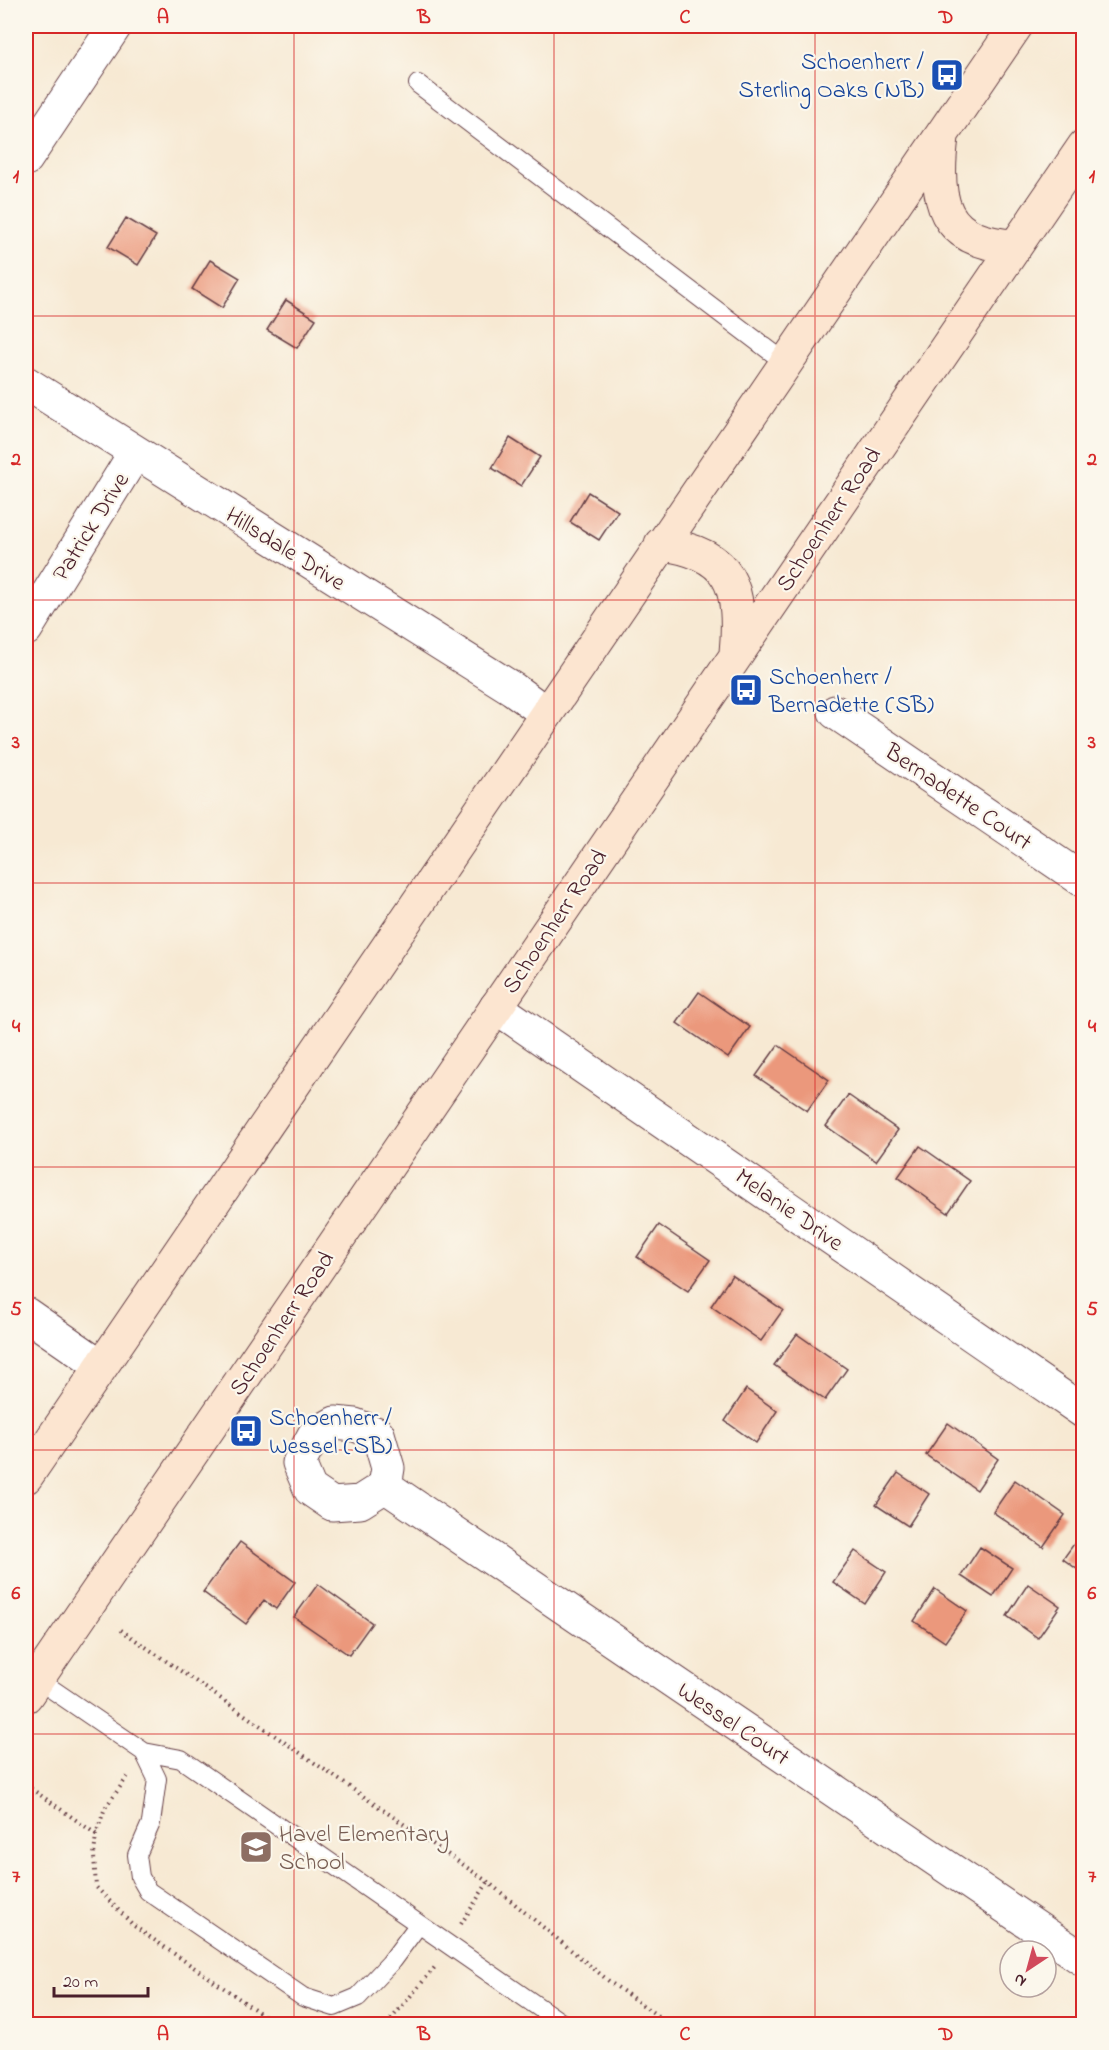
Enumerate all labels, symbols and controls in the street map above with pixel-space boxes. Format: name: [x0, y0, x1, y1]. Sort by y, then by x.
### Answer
text: A: [157, 4, 169, 33]
text: B: [416, 4, 431, 33]
text: C: [680, 4, 691, 33]
text: D: [938, 4, 953, 33]
place label: Schoenherr / Sterling Oaks (NB): [738, 46, 925, 109]
bus stop icon: Schoenherr / Sterling Oaks (NB): [929, 57, 965, 93]
text: 1: [13, 163, 20, 192]
text: 1: [1089, 163, 1096, 192]
street label: Schoenherr Road: [769, 441, 892, 600]
text: 2: [10, 446, 21, 475]
text: 2: [1086, 446, 1097, 475]
street label: Patrick Drive: [45, 466, 140, 589]
street label: Hillsdale Drive: [218, 499, 352, 601]
place label: Schoenherr / Bernadette (SB): [768, 661, 934, 724]
bus stop icon: Schoenherr / Bernadette (SB): [728, 672, 764, 708]
text: 3: [11, 729, 20, 758]
text: 3: [1087, 729, 1096, 758]
street label: Bernadette Court: [876, 735, 1038, 860]
street label: Schoenherr Road: [495, 843, 618, 1002]
text: 4: [12, 1013, 21, 1042]
text: 4: [1088, 1013, 1097, 1042]
street label: Melanie Drive: [727, 1161, 850, 1261]
street label: Schoenherr Road: [222, 1245, 345, 1404]
text: 5: [10, 1296, 22, 1325]
text: 5: [1086, 1296, 1098, 1325]
place label: Schoenherr / Wessel (SB): [269, 1402, 393, 1465]
bus stop icon: Schoenherr / Wessel (SB): [228, 1413, 264, 1449]
text: 6: [12, 1580, 21, 1609]
text: 6: [1088, 1580, 1097, 1609]
street label: Wessel Court: [669, 1674, 796, 1776]
place label: Havel Elementary School: [279, 1818, 449, 1881]
school or university icon: Havel Elementary School: [238, 1829, 274, 1865]
text: 7: [12, 1863, 21, 1892]
text: 7: [1088, 1863, 1097, 1892]
north arrow: [998, 1939, 1058, 1999]
scale bar: [54, 1960, 148, 1998]
text: N: [1009, 1967, 1032, 1992]
text: 20 m: [63, 1970, 98, 1996]
text: A: [157, 2021, 169, 2050]
text: B: [416, 2021, 431, 2050]
text: C: [680, 2021, 691, 2050]
text: D: [938, 2021, 953, 2050]

